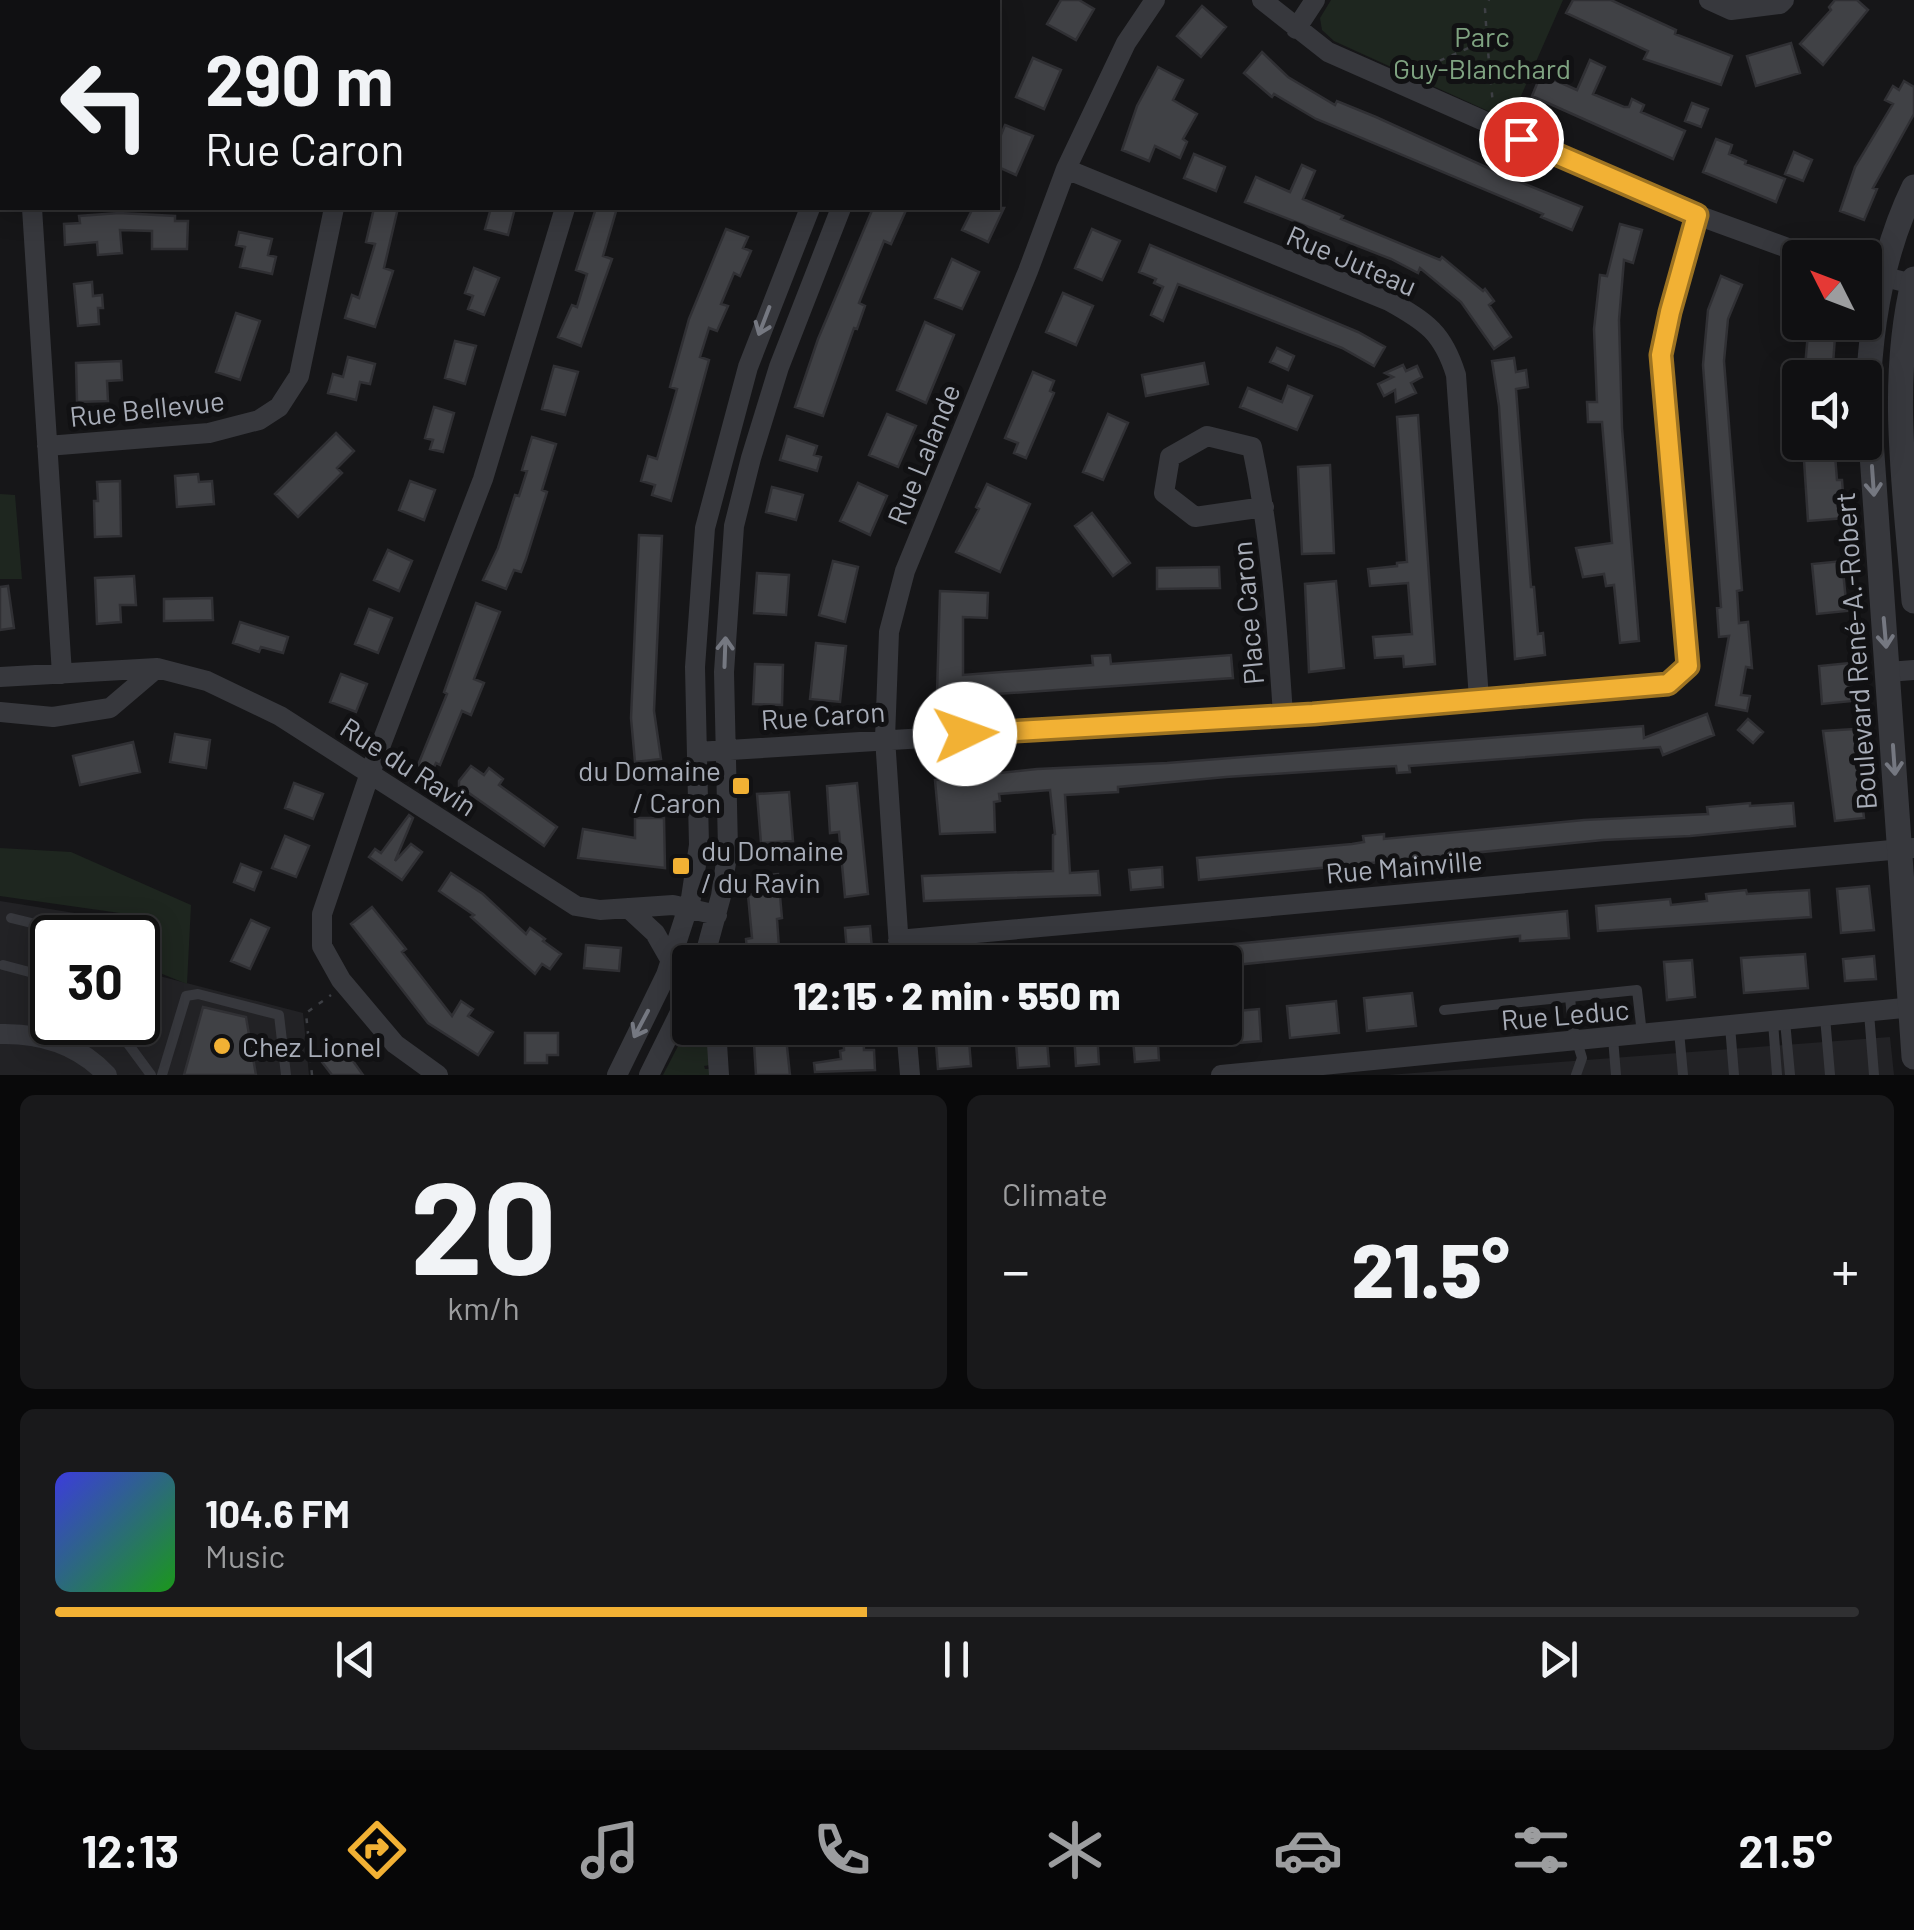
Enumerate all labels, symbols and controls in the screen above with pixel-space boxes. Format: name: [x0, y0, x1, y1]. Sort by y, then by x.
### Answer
park label: Parc Guy-Blanchard: [1393, 19, 1571, 85]
text: 290 m: [205, 36, 394, 120]
icon: left: [40, 40, 170, 170]
pin: [1479, 97, 1564, 182]
icon: arrive: [1494, 112, 1549, 167]
text: Rue Caron: [205, 121, 405, 175]
street label: Rue Juteau: [1282, 217, 1422, 303]
north arrow: [1782, 240, 1882, 340]
map controls: [1782, 240, 1882, 460]
one-way arrow: [754, 306, 772, 336]
button: sound: [1782, 360, 1882, 460]
street label: Rue Lalande: [879, 379, 967, 529]
street label: Rue Bellevue: [68, 383, 226, 433]
one-way arrow: [1864, 465, 1883, 497]
street label: Boulevard René-A.-Robert: [1827, 491, 1883, 811]
street label: Place Caron: [1224, 540, 1270, 686]
one-way arrow: [1875, 616, 1894, 648]
one-way arrow: [716, 637, 735, 669]
position arrow: [913, 682, 1017, 786]
street label: Rue Caron: [760, 694, 886, 736]
street label: Rue du Ravin: [335, 709, 483, 823]
one-way arrow: [1885, 743, 1904, 775]
place label: du Domaine / Caron: [578, 753, 721, 819]
marker: du Domaine / Caron: [730, 775, 752, 797]
place label: du Domaine / du Ravin: [701, 833, 844, 899]
street label: Rue Mainville: [1324, 842, 1484, 890]
marker: du Domaine / du Ravin: [670, 855, 692, 877]
speed limit sign: 30: [30, 915, 160, 1045]
text: 12:15 · 2 min · 550 m: [794, 972, 1120, 1018]
street label: Rue Leduc: [1500, 991, 1630, 1037]
one-way arrow: [631, 1009, 650, 1039]
place label: Chez Lionel: [242, 1029, 381, 1063]
marker: Chez Lionel: [211, 1035, 233, 1057]
text: 20: [410, 1145, 557, 1301]
text: Climate: [1002, 1174, 1108, 1212]
text: 21.5°: [1351, 1223, 1510, 1313]
text: −: [1002, 1236, 1030, 1302]
text: +: [1831, 1236, 1859, 1302]
text: km/h: [447, 1288, 520, 1326]
text: 104.6 FM: [205, 1490, 350, 1536]
text: Music: [205, 1536, 285, 1574]
icon: previous: [328, 1632, 383, 1687]
icon: pause: [929, 1632, 984, 1687]
icon: next: [1531, 1632, 1586, 1687]
icon: directions: [342, 1815, 412, 1885]
icon: music: [575, 1815, 645, 1885]
icon: phone: [807, 1815, 877, 1885]
icon: climate: [1040, 1815, 1110, 1885]
icon: car: [1273, 1815, 1343, 1885]
icon: filters: [1506, 1815, 1576, 1885]
text: 12:13: [81, 1823, 179, 1877]
text: 21.5°: [1738, 1823, 1833, 1877]

